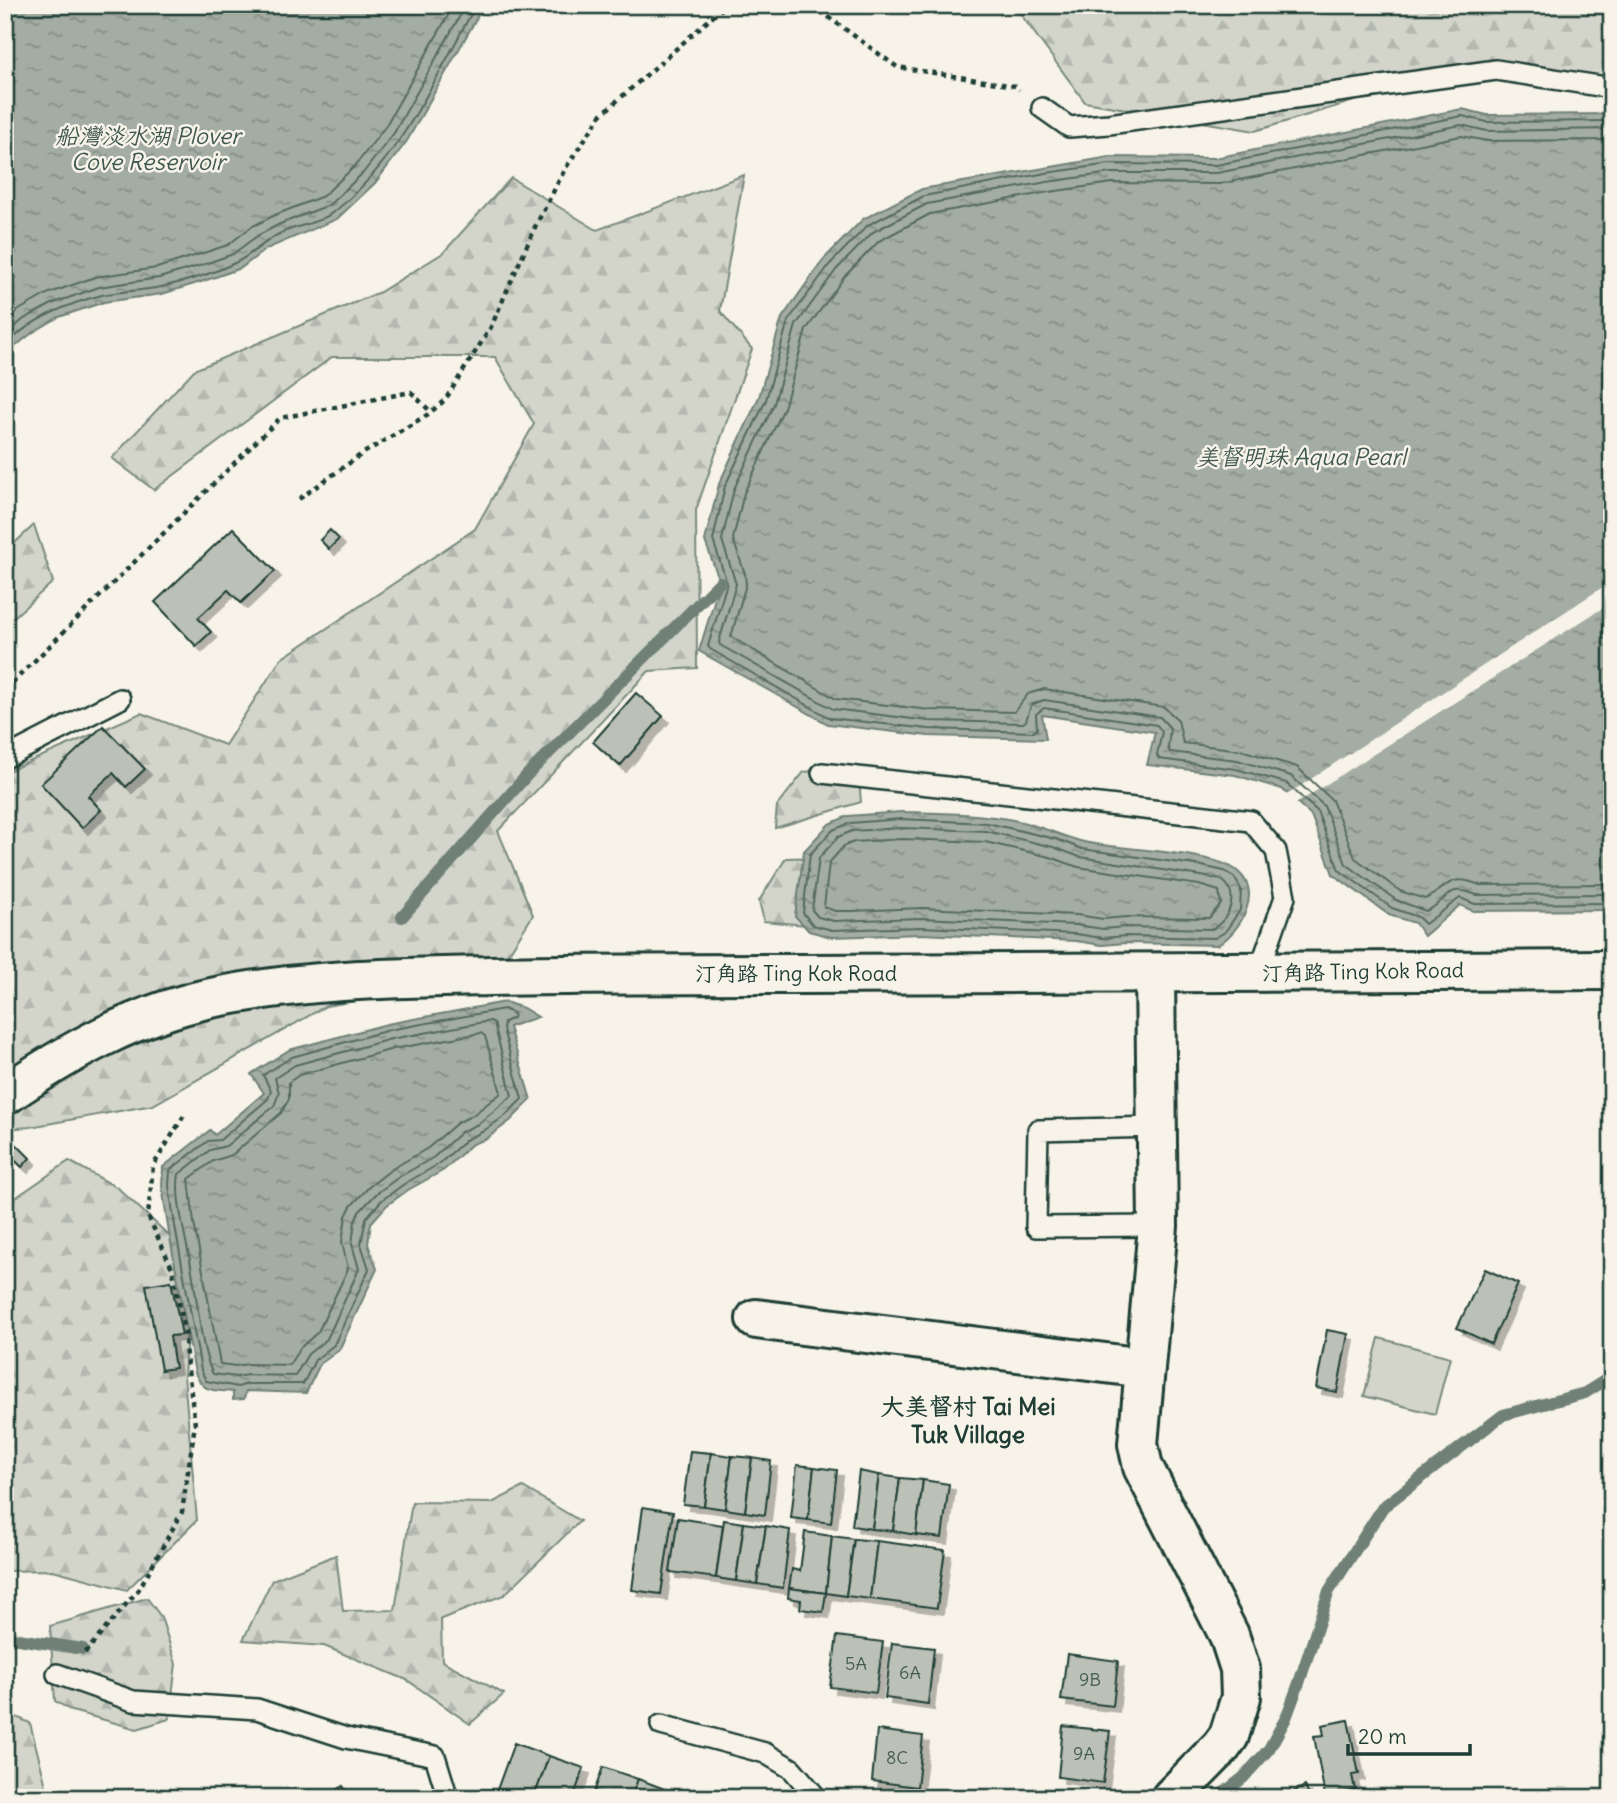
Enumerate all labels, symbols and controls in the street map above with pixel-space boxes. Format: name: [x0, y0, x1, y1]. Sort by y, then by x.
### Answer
water label: 船灣淡水湖 Plover Cove Reservoir: [55, 121, 243, 176]
water label: 美督明珠 Aqua Pearl: [1196, 442, 1409, 471]
street label: 汀角路 Ting Kok Road: [1262, 956, 1464, 987]
street label: 汀角路 Ting Kok Road: [695, 960, 897, 987]
district label: 大美督村 Tai Mei Tuk Village: [880, 1391, 1056, 1449]
house number: 5A: [845, 1652, 867, 1675]
house number: 6A: [899, 1661, 921, 1684]
house number: 9B: [1079, 1668, 1101, 1691]
scale bar: [1348, 1712, 1470, 1756]
text: 20 m: [1358, 1723, 1407, 1750]
house number: 9A: [1073, 1742, 1095, 1765]
house number: 8C: [886, 1746, 908, 1769]

